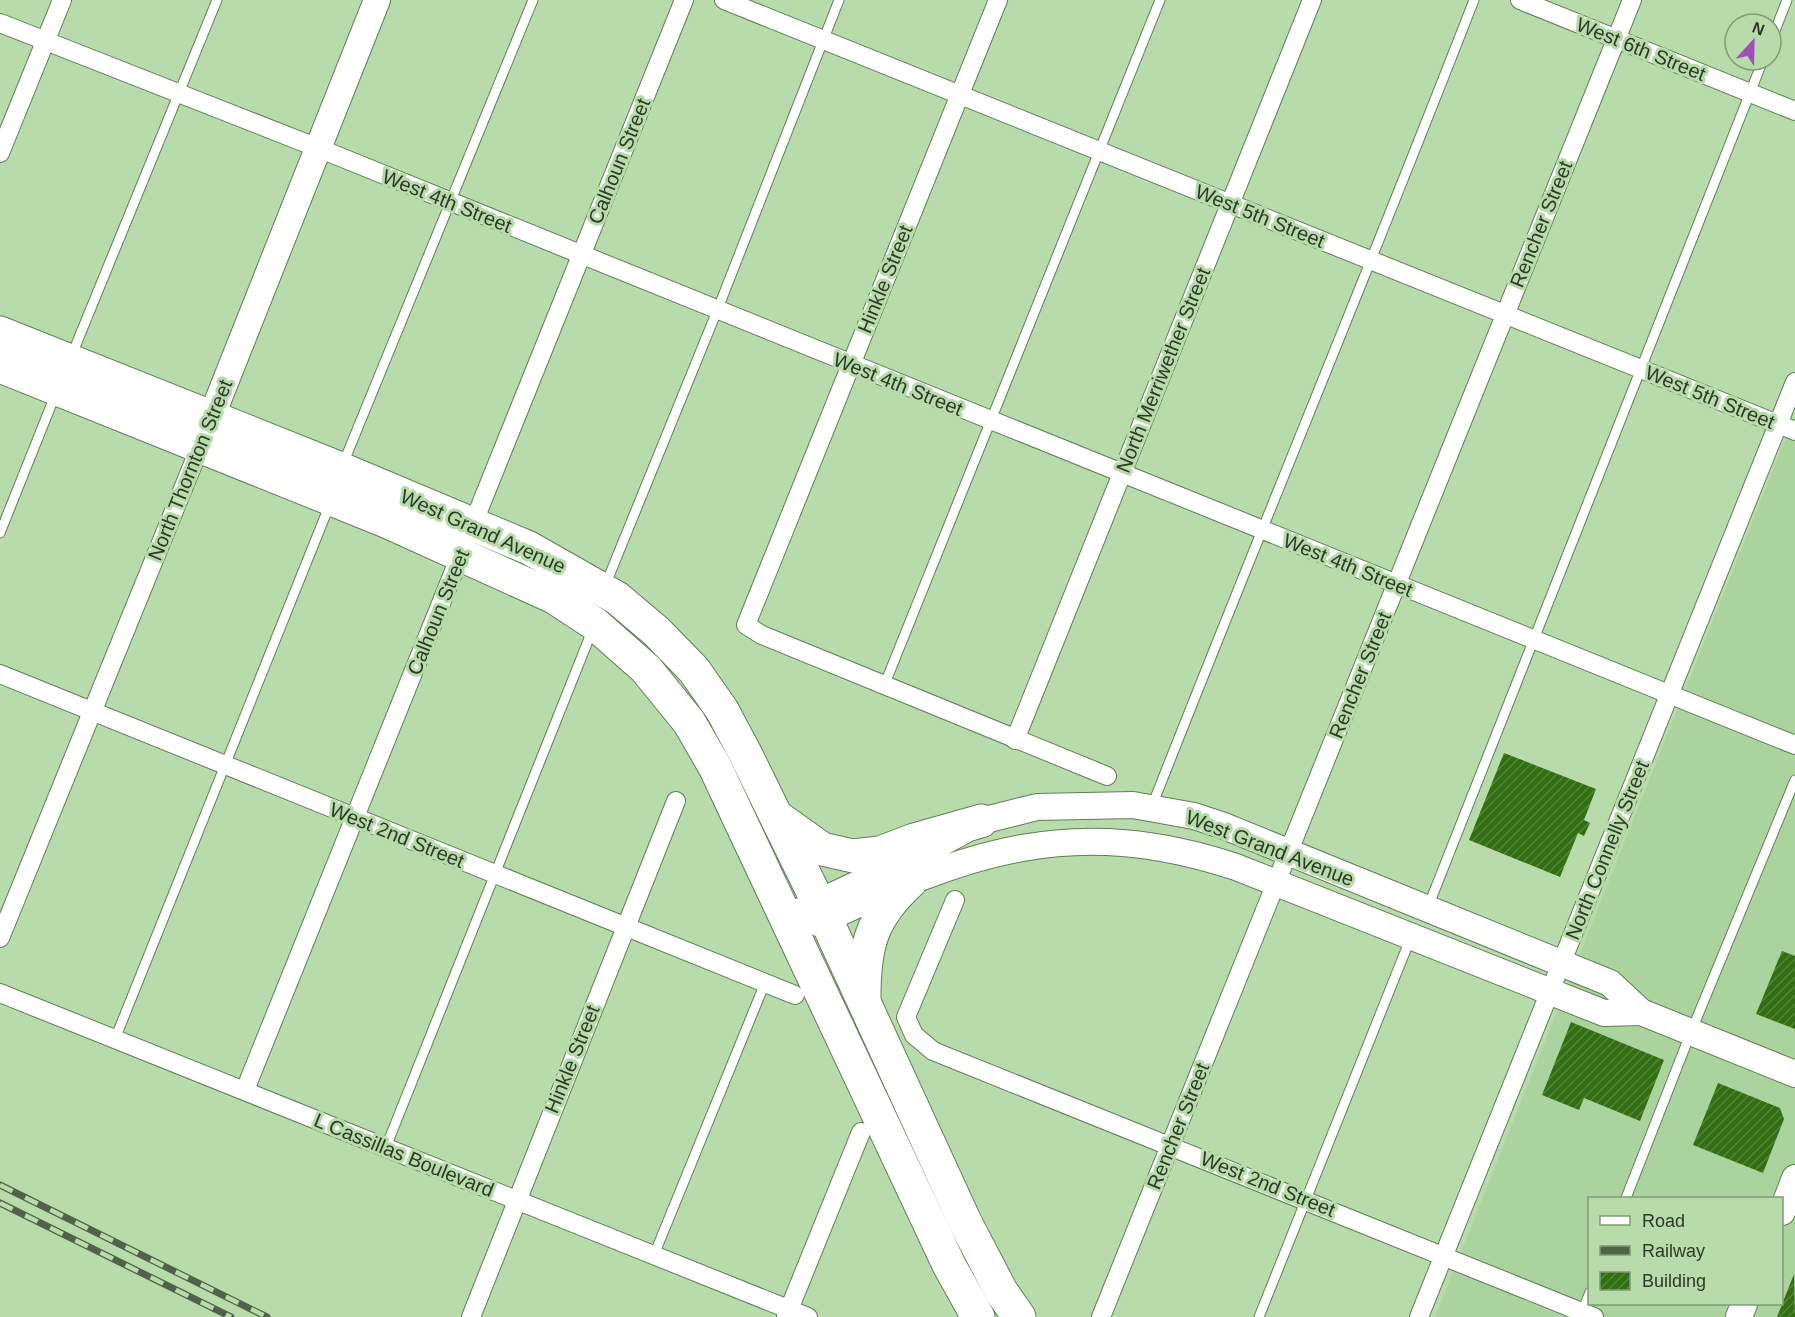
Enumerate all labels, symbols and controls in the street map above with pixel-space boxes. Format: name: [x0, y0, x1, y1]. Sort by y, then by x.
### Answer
north arrow: [1723, 12, 1783, 72]
street label: West 6th Street: [1573, 13, 1709, 85]
text: N: [1750, 19, 1767, 39]
street label: Calhoun Street: [584, 95, 654, 227]
street label: Rencher Street: [1506, 157, 1577, 290]
street label: West 4th Street: [379, 165, 515, 237]
street label: West 5th Street: [1192, 180, 1328, 252]
street label: Hinkle Street: [853, 221, 917, 336]
street label: North Merriwether Street: [1112, 264, 1214, 476]
street label: West 4th Street: [830, 348, 966, 420]
street label: West 5th Street: [1642, 361, 1778, 433]
street label: North Thornton Street: [144, 376, 237, 564]
street label: West Grand Avenue: [397, 485, 569, 577]
street label: West 4th Street: [1280, 529, 1416, 601]
street label: Calhoun Street: [403, 546, 473, 678]
street label: Rencher Street: [1325, 608, 1396, 741]
street label: North Connelly Street: [1561, 757, 1653, 943]
street label: West 2nd Street: [327, 798, 468, 872]
street label: West Grand Avenue: [1183, 806, 1357, 890]
street label: Hinkle Street: [540, 1001, 604, 1116]
street label: Rencher Street: [1143, 1059, 1214, 1192]
street label: L Cassillas Boulevard: [311, 1109, 497, 1201]
street label: West 2nd Street: [1198, 1147, 1339, 1221]
legend: [1588, 1197, 1783, 1305]
text: Road: [1642, 1211, 1685, 1231]
text: Railway: [1642, 1241, 1705, 1261]
text: Building: [1642, 1271, 1706, 1291]

